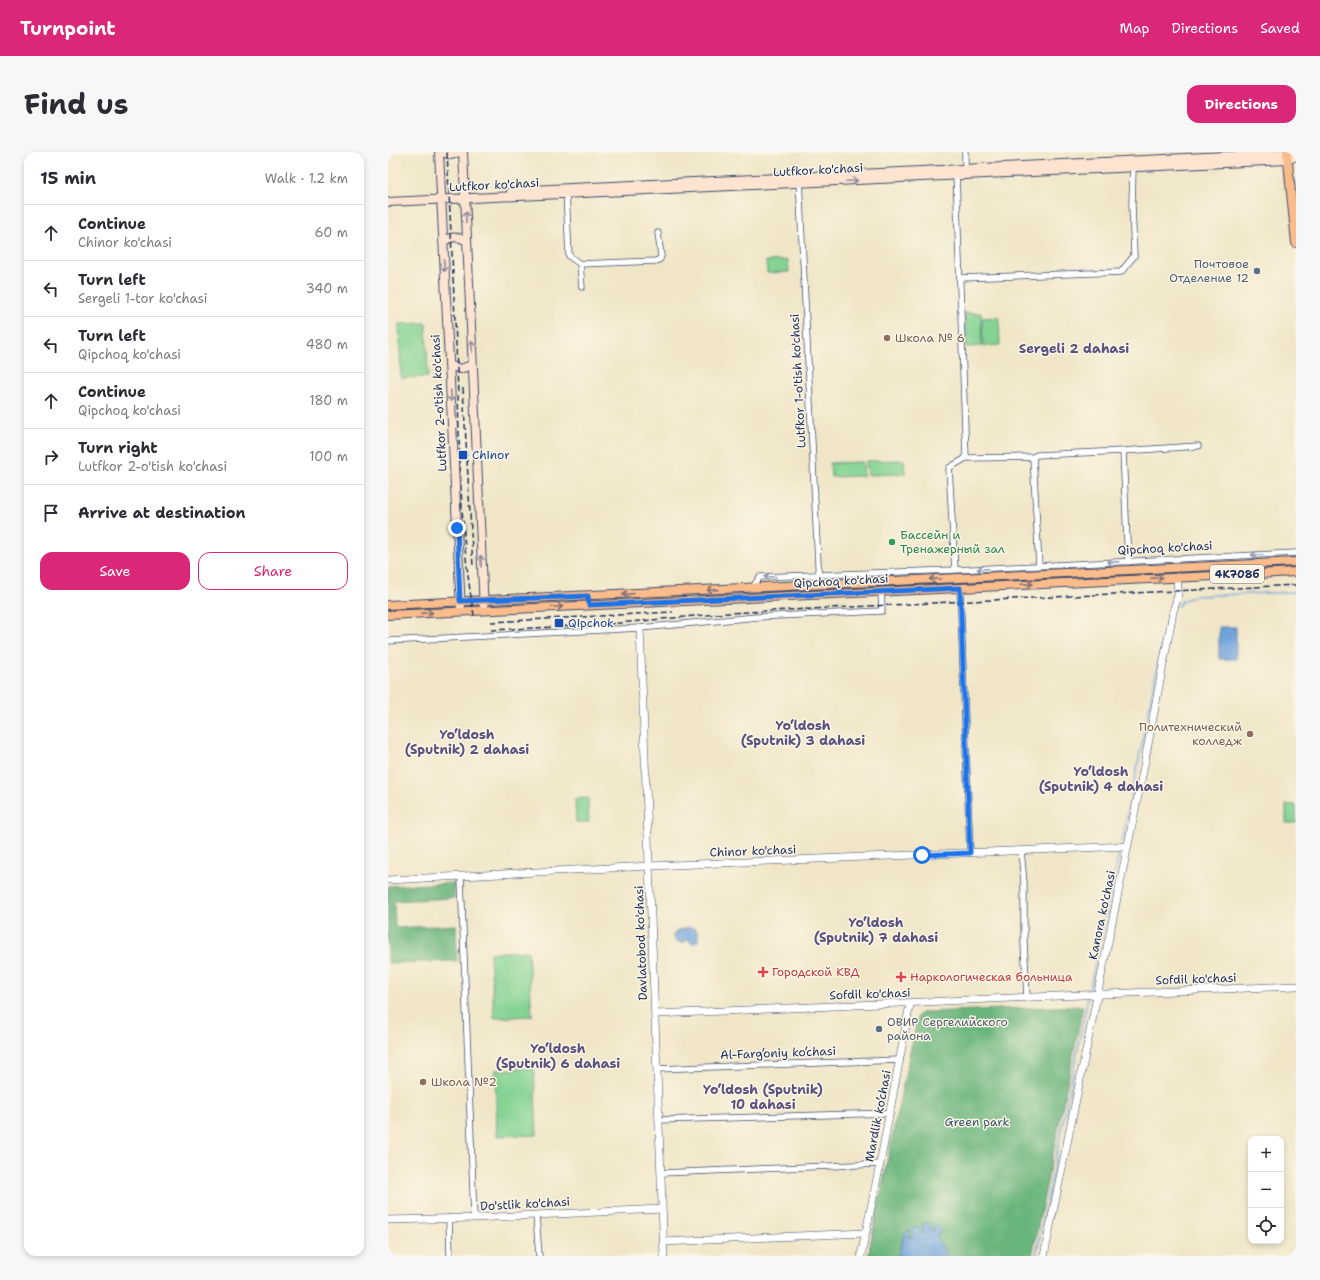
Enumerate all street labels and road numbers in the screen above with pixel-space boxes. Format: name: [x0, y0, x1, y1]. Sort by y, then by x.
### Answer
street label: Lutfkor ko'chasi: [773, 160, 863, 180]
street label: Lutfkor ko'chasi: [449, 175, 539, 195]
street label: Lutfkor 1-o'tish ko'chasi: [786, 313, 810, 449]
street label: Lutfkor 2-o'tish ko'chasi: [427, 334, 451, 472]
street label: Qipchoq ko'chasi: [1117, 538, 1213, 558]
road number: 4К708б: [1210, 565, 1264, 583]
street label: Qipchoq ko'chasi: [793, 571, 889, 591]
street label: Chinor ko'chasi: [709, 841, 797, 861]
street label: Kanora ko'chasi: [1085, 869, 1119, 961]
street label: Davlatobod ko'chasi: [631, 885, 651, 1001]
street label: Sofdil ko'chasi: [1155, 970, 1237, 988]
street label: Sofdil ko'chasi: [829, 985, 911, 1003]
street label: Al-Farg‘oniy ko‘chasi: [720, 1043, 836, 1063]
street label: Mardlik ko‘chasi: [861, 1069, 895, 1163]
street label: Do'stlik ko'chasi: [480, 1194, 570, 1214]

